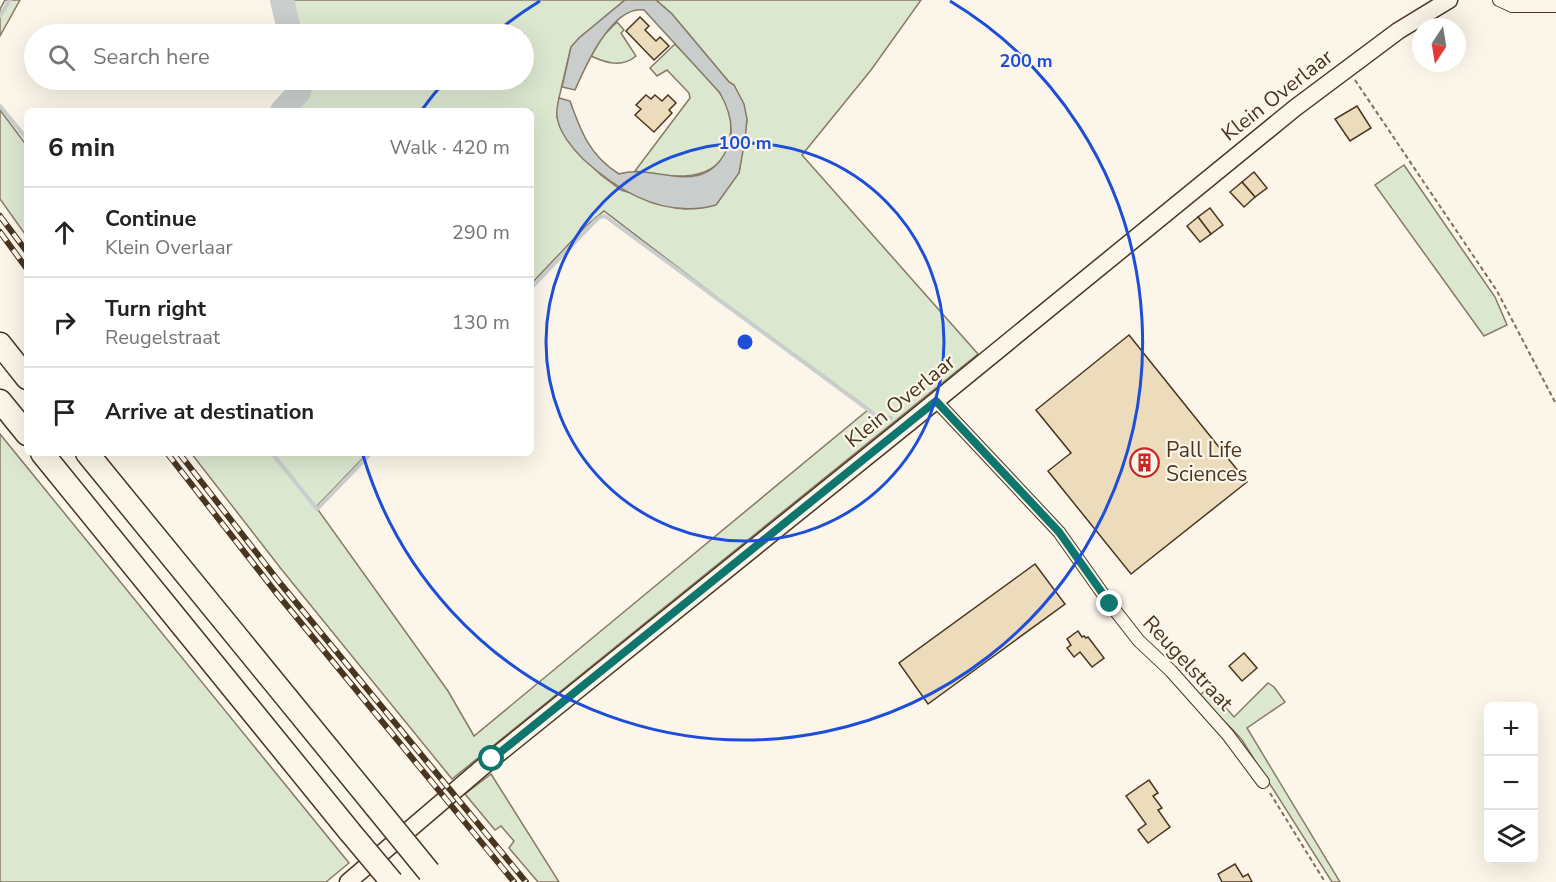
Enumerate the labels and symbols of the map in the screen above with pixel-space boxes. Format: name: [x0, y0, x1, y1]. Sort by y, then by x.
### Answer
north arrow: [1412, 18, 1466, 72]
street label: Klein Overlaar: [1216, 42, 1339, 147]
text: 200 m: [999, 49, 1053, 73]
text: 100 m: [718, 131, 772, 155]
centre of rings: [735, 332, 755, 352]
street label: Klein Overlaar: [839, 348, 961, 454]
place label: Pall Life Sciences: [1166, 436, 1247, 488]
building icon: Pall Life Sciences: [1129, 446, 1161, 478]
route end: [1096, 590, 1122, 616]
street label: Reugelstraat: [1137, 609, 1240, 717]
route start: [478, 745, 504, 771]

